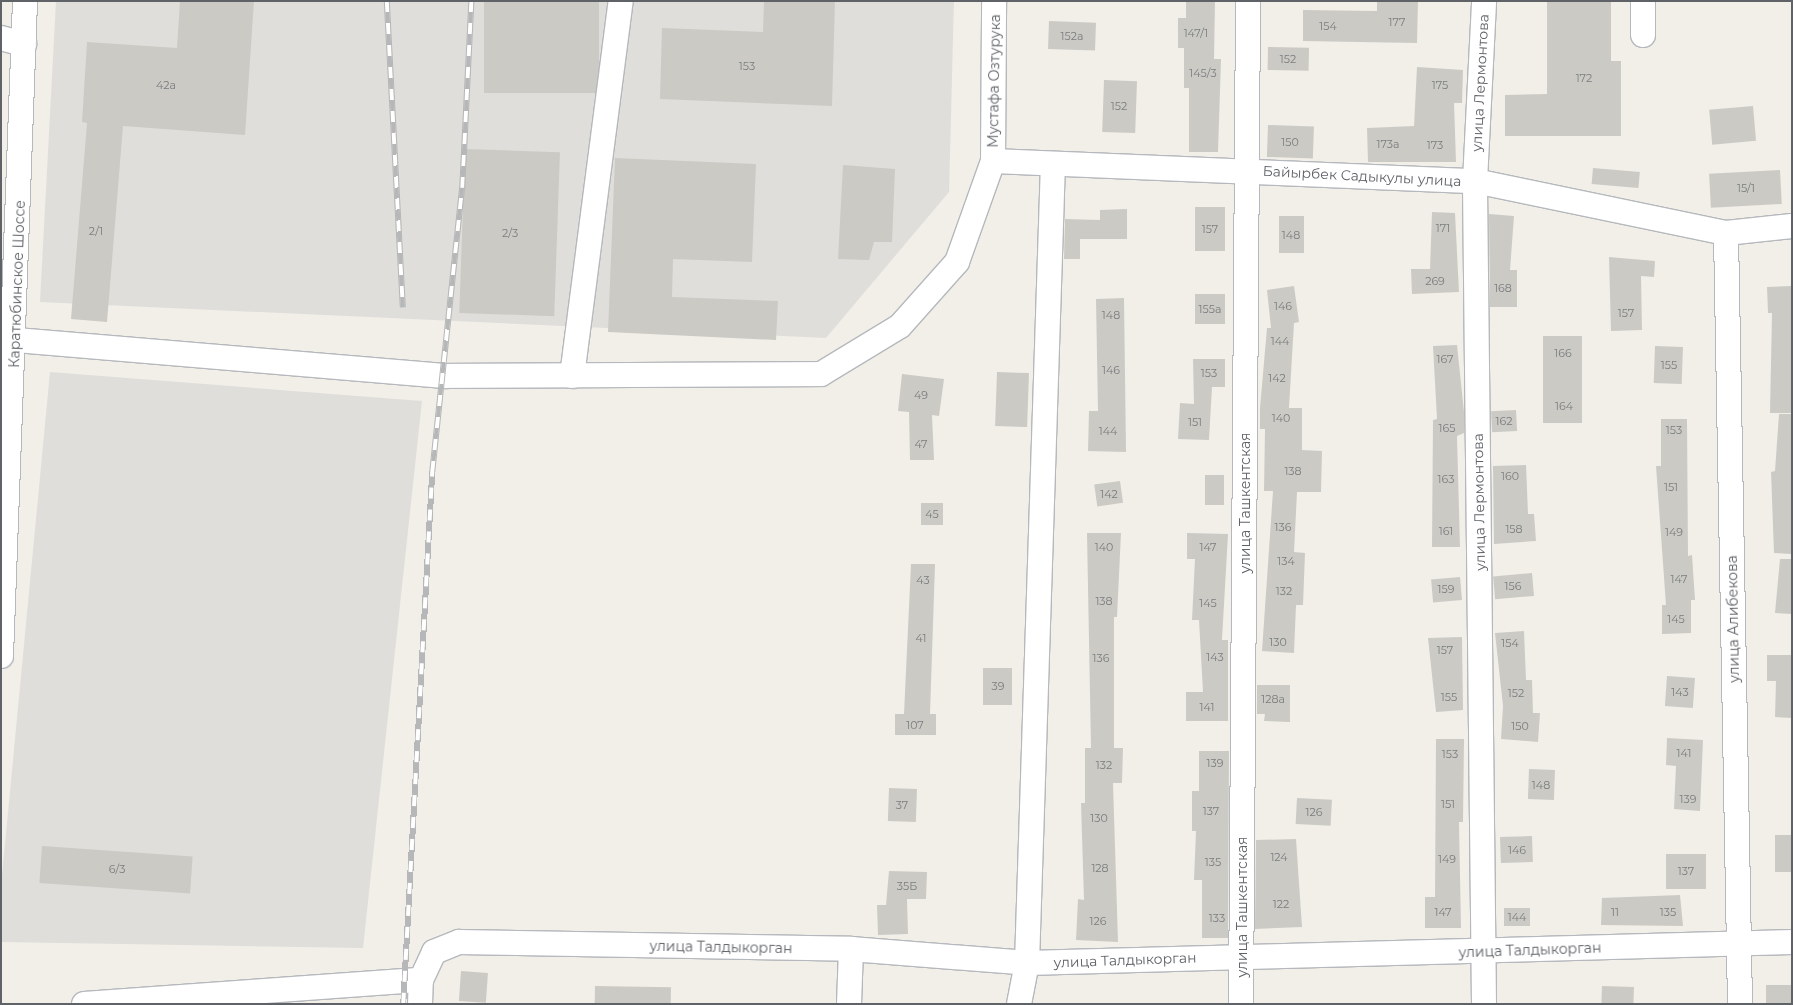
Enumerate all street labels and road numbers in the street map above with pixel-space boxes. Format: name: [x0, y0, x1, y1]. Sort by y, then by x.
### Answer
street label: Мустафа Озтурука: [984, 14, 1004, 148]
street label: улица Лермонтова: [1468, 14, 1492, 152]
street label: Байырбек Садыкулы улица: [1262, 162, 1462, 190]
street label: Каратюбинское Шоссе: [6, 200, 28, 368]
street label: улица Ташкентская: [1237, 432, 1253, 574]
street label: улица Лермонтова: [1469, 433, 1489, 571]
street label: улица Алибекова: [1723, 555, 1743, 683]
street label: улица Ташкентская: [1234, 836, 1250, 978]
street label: улица Талдыкорган: [649, 937, 793, 957]
street label: улица Талдыкорган: [1458, 939, 1602, 961]
street label: улица Талдыкорган: [1053, 949, 1197, 971]

